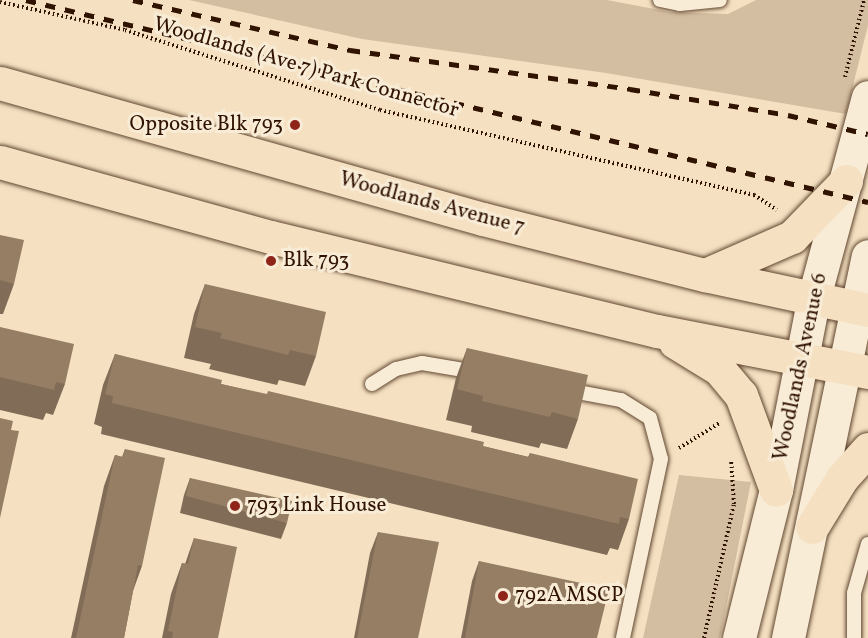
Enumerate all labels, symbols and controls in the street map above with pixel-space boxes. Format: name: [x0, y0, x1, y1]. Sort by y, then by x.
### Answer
street label: Woodlands (Ave 7) Park Connector: [150, 12, 462, 124]
place label: Opposite Blk 793: [130, 112, 283, 138]
marker: Opposite Blk 793: [288, 118, 302, 132]
street label: Woodlands Avenue 7: [337, 167, 527, 241]
place label: Blk 793: [283, 248, 349, 274]
marker: Blk 793: [264, 254, 278, 268]
street label: Woodlands Avenue 6: [769, 271, 833, 463]
place label: 793 Link House: [247, 493, 386, 519]
marker: 793 Link House: [228, 499, 242, 513]
place label: 792A MSCP: [515, 583, 623, 609]
marker: 792A MSCP: [496, 589, 510, 603]

